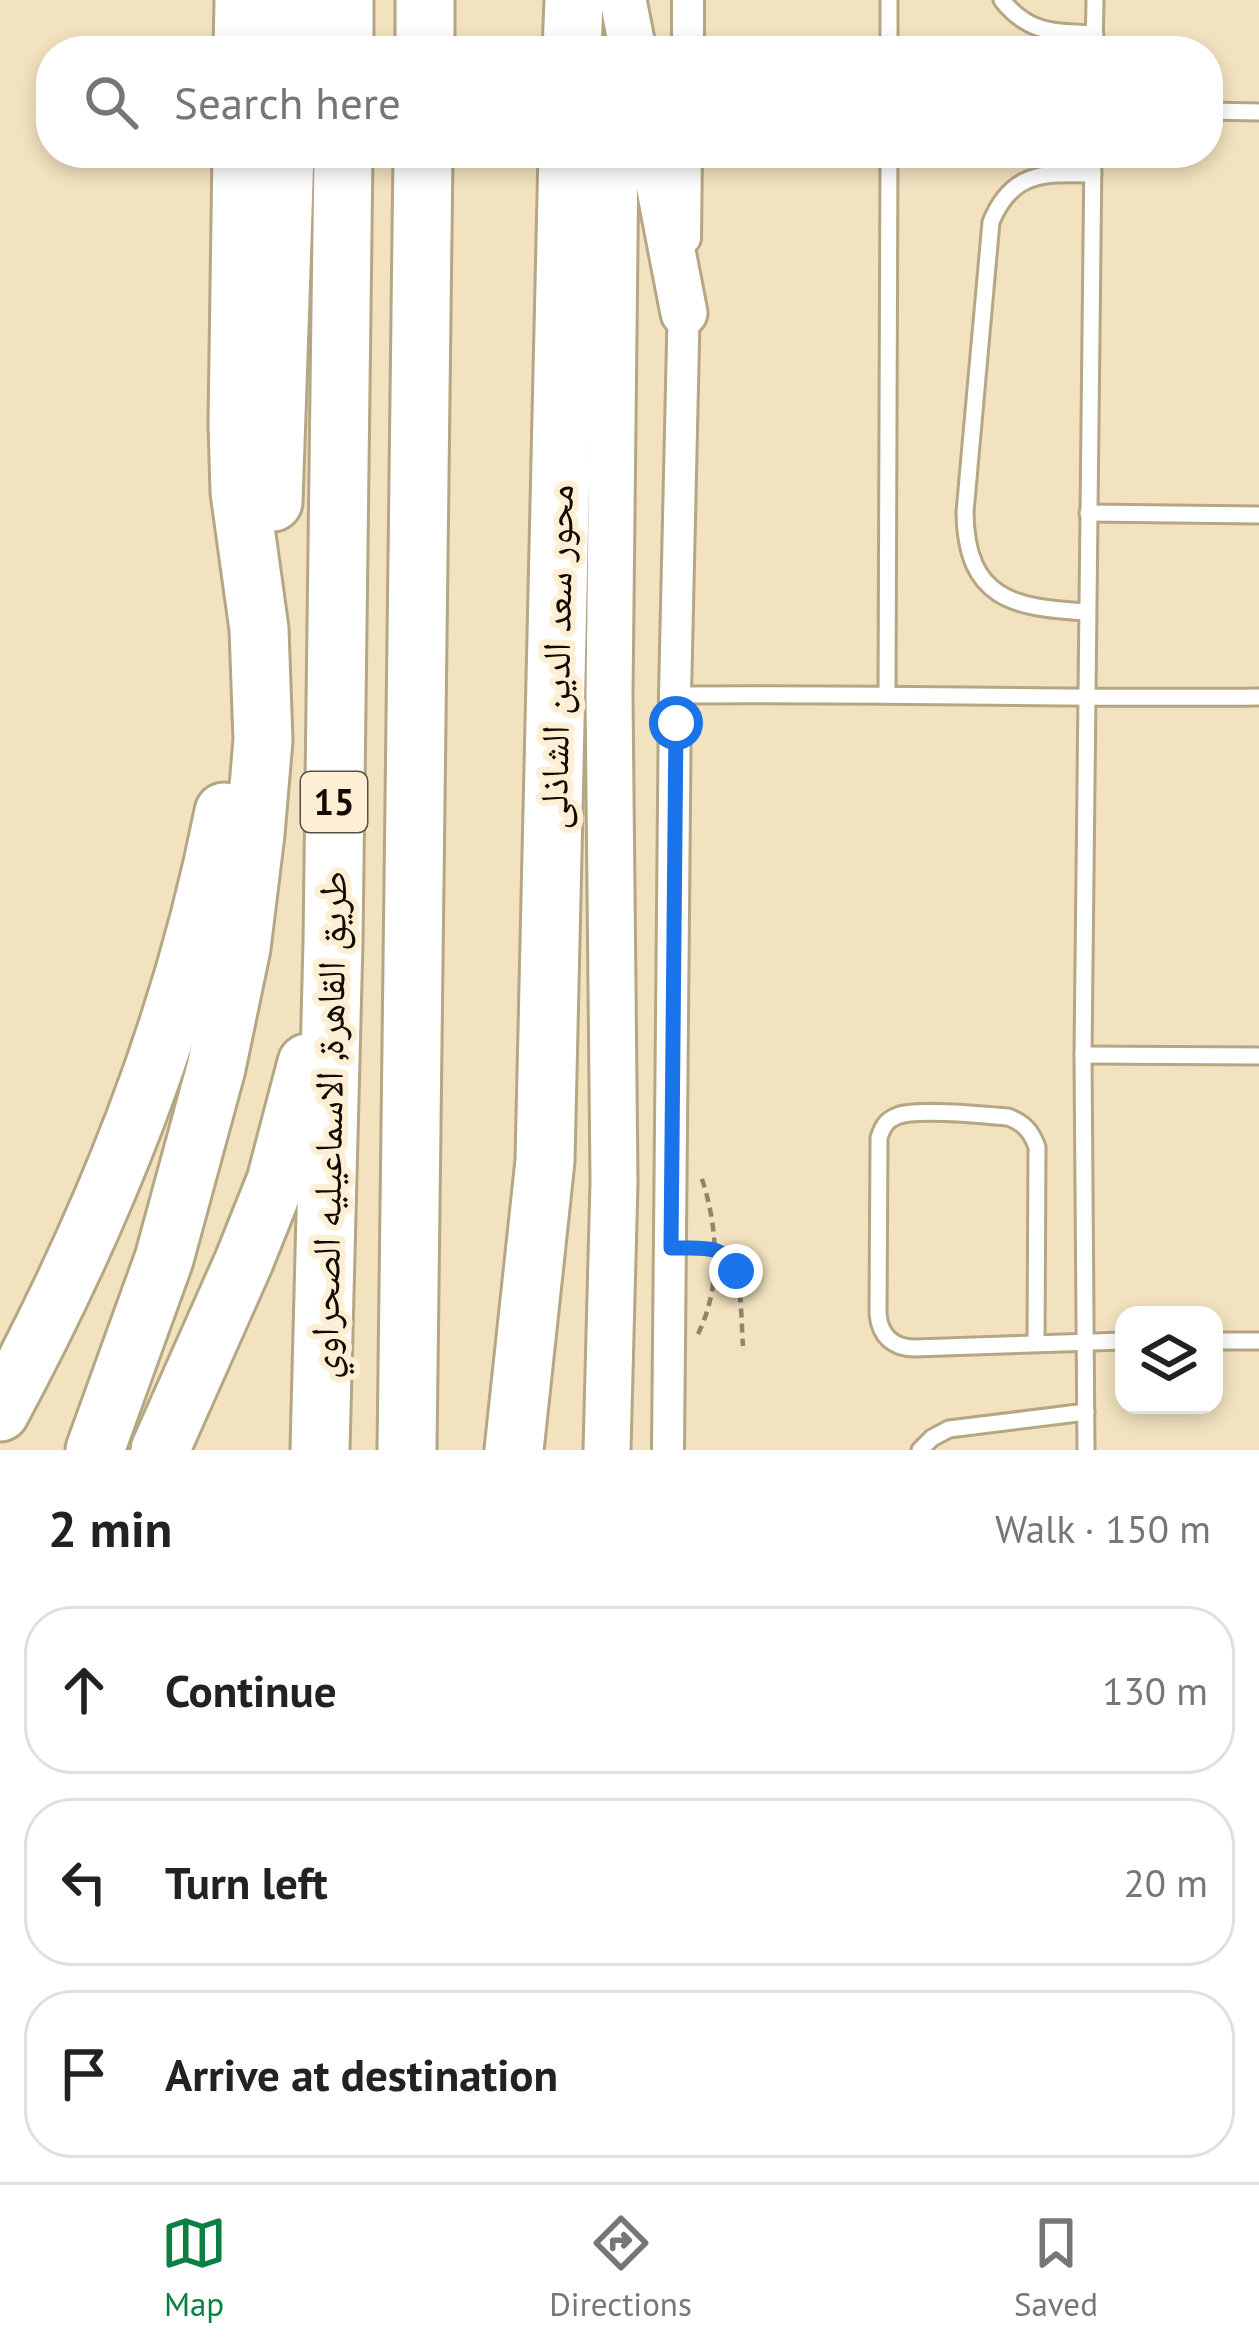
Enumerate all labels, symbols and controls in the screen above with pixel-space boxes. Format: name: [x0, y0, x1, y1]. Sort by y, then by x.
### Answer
search box: [36, 36, 1223, 168]
icon: search: [78, 69, 144, 135]
text: Search here: [174, 73, 401, 131]
street label: محور سعد الدين الشاذلى: [527, 484, 584, 830]
route start: [649, 696, 703, 750]
road number: 15: [301, 772, 367, 832]
street label: طريق القاهرة, الاسماعيليه الصحراوي: [298, 870, 364, 1380]
route end: [709, 1244, 763, 1298]
map controls: [1115, 1306, 1223, 1414]
button: layers: [1115, 1306, 1223, 1414]
text: 2 min: [48, 1495, 172, 1561]
text: Walk · 150 m: [995, 1503, 1211, 1554]
icon: ahead: [51, 1657, 117, 1723]
text: Continue: [165, 1661, 337, 1719]
text: 130 m: [1102, 1665, 1208, 1716]
icon: left: [51, 1849, 117, 1915]
text: Turn left: [165, 1853, 328, 1911]
text: 20 m: [1123, 1857, 1208, 1908]
icon: arrive: [51, 2041, 117, 2107]
text: Arrive at destination: [165, 2045, 558, 2103]
tab: Map: [161, 2210, 227, 2325]
tab: Directions: [549, 2210, 692, 2325]
tab: Saved: [1014, 2210, 1098, 2325]

